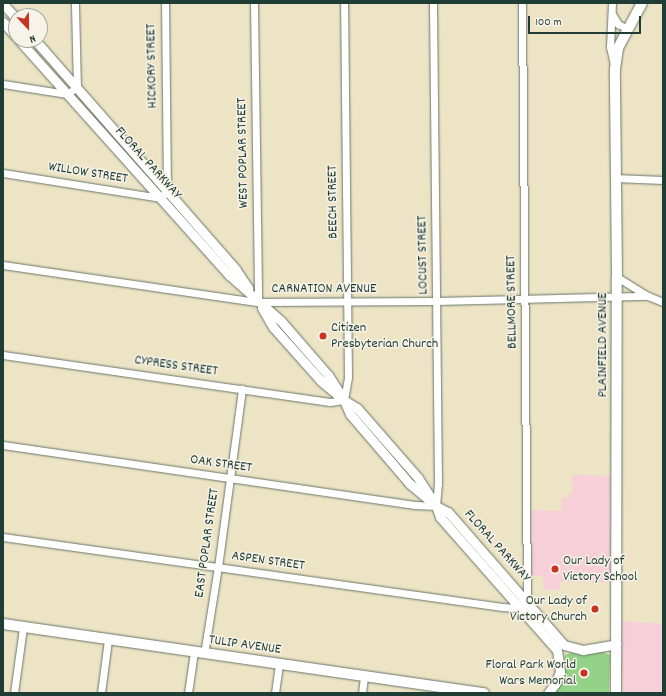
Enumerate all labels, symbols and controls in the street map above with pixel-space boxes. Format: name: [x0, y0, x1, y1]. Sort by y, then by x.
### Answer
north arrow: [8, 8, 48, 48]
scale bar: [530, 8, 643, 34]
text: 100 m: [535, 14, 562, 31]
street label: HICKORY STREET: [143, 23, 161, 109]
text: N: [27, 30, 38, 47]
street label: WEST POPLAR STREET: [234, 98, 252, 208]
street label: FLORAL PARKWAY: [111, 123, 185, 203]
street label: WILLOW STREET: [47, 158, 129, 188]
street label: BEECH STREET: [324, 165, 342, 239]
street label: LOCUST STREET: [414, 215, 432, 295]
street label: BELLMORE STREET: [503, 255, 521, 349]
street label: CARNATION AVENUE: [272, 281, 376, 297]
street label: PLAINFIELD AVENUE: [595, 293, 611, 397]
place label: Citizen Presbyterian Church: [331, 320, 438, 352]
marker: Citizen Presbyterian Church: [318, 331, 328, 341]
street label: CYPRESS STREET: [133, 352, 219, 380]
street label: OAK STREET: [189, 451, 253, 477]
street label: EAST POPLAR STREET: [191, 487, 223, 599]
street label: FLORAL PARKWAY: [460, 506, 534, 586]
street label: ASPEN STREET: [230, 548, 306, 574]
place label: Our Lady of Victory School: [563, 553, 637, 586]
marker: Our Lady of Victory School: [550, 564, 560, 574]
place label: Our Lady of Victory Church: [510, 593, 587, 626]
marker: Our Lady of Victory Church: [590, 604, 600, 614]
street label: TULIP AVENUE: [208, 632, 282, 658]
place label: Floral Park World Wars Memorial: [485, 657, 576, 690]
marker: Floral Park World Wars Memorial: [579, 668, 589, 678]

